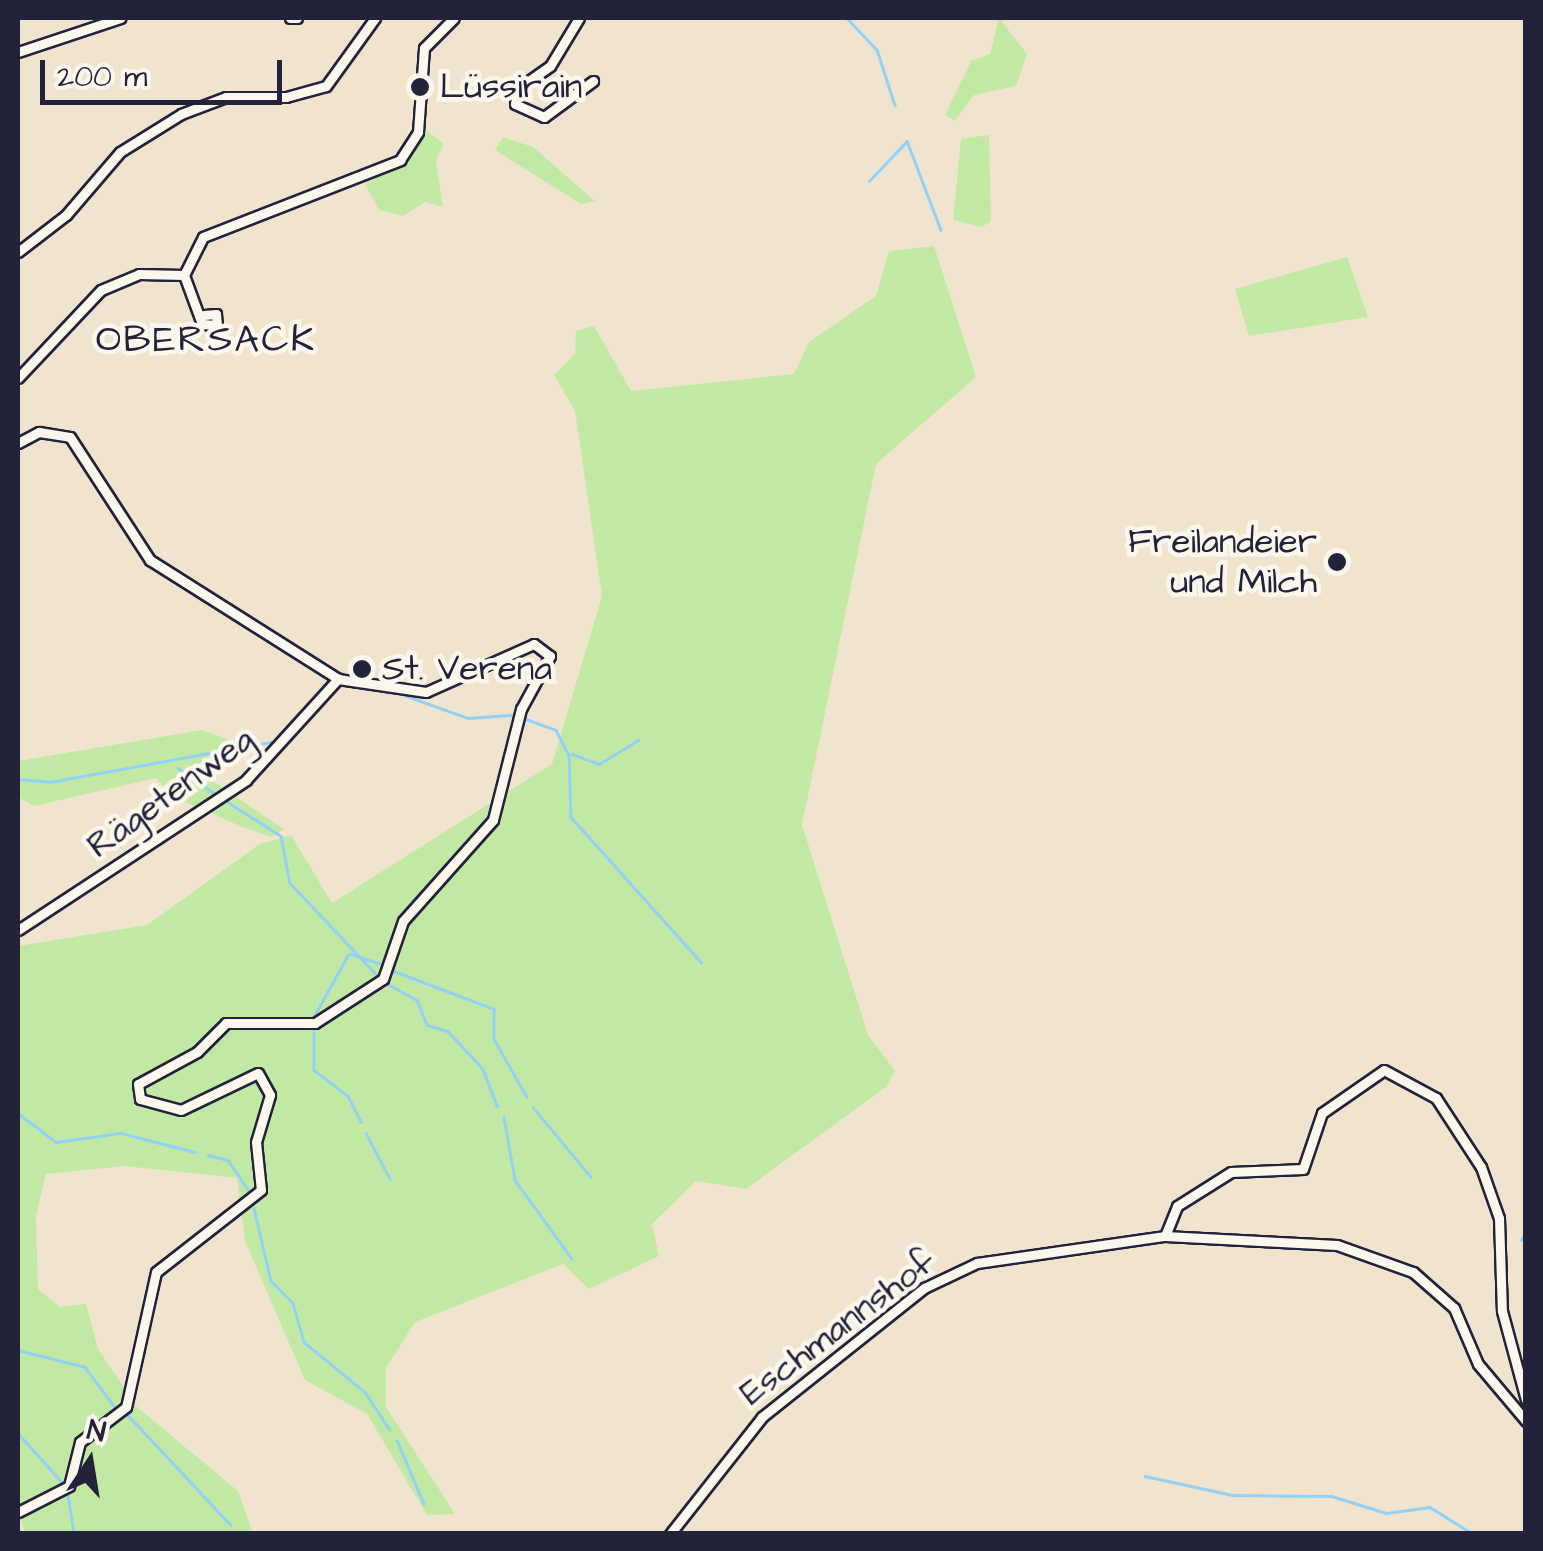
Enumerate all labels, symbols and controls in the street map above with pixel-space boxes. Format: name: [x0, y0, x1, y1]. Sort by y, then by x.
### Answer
scale bar: [45, 40, 288, 102]
text: 200 m: [57, 56, 147, 98]
place label: Lüssirain: [440, 66, 582, 108]
marker: Lüssirain: [409, 76, 431, 98]
district label: OBERSACK: [96, 318, 316, 364]
place label: Freilandeier und Milch: [1128, 521, 1317, 603]
marker: Freilandeier und Milch: [1326, 551, 1348, 573]
place label: St. Verena: [382, 648, 552, 690]
marker: St. Verena: [351, 658, 373, 680]
street label: Rägetenweg: [80, 719, 262, 867]
street label: Eschmannshof: [732, 1241, 944, 1415]
text: N: [84, 1410, 109, 1452]
north arrow: [40, 1411, 140, 1511]

